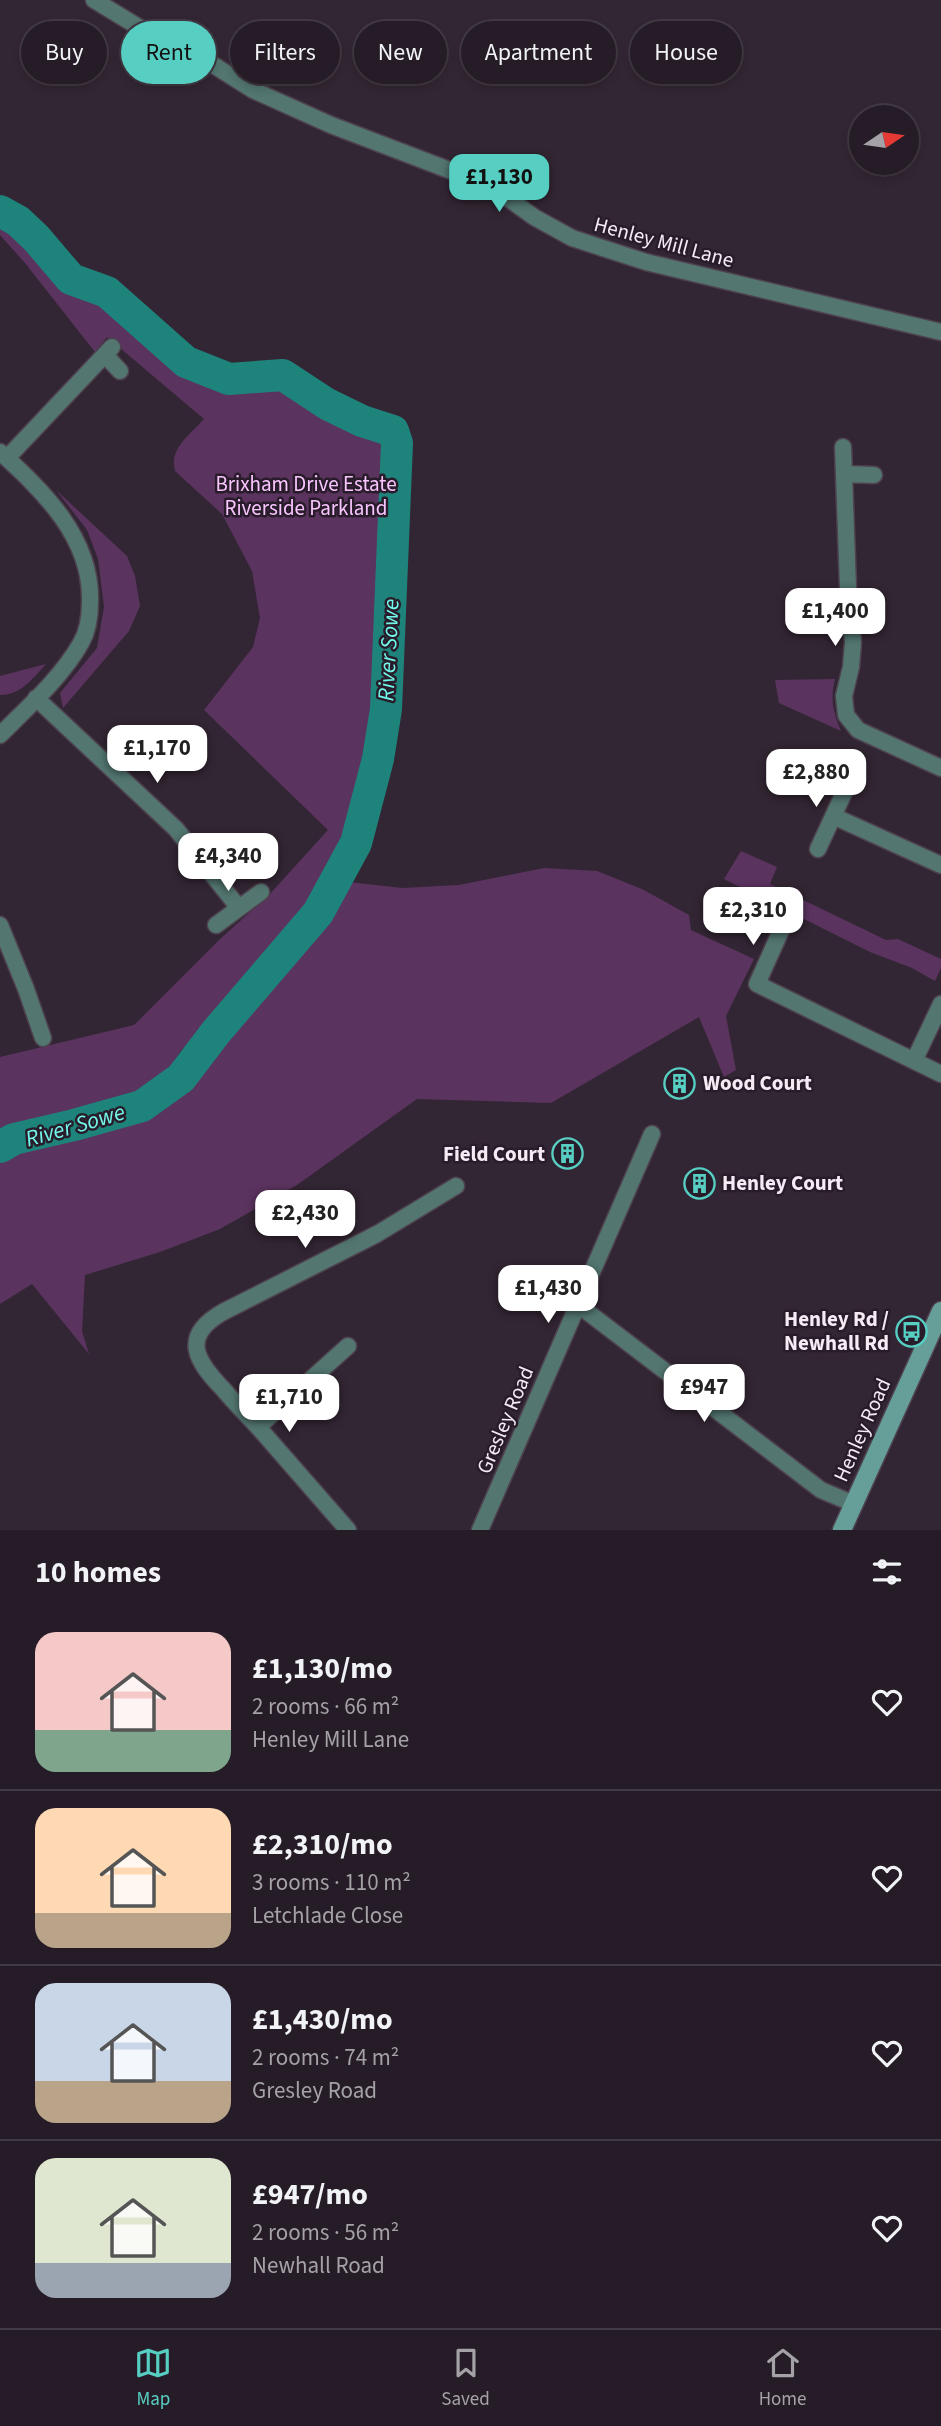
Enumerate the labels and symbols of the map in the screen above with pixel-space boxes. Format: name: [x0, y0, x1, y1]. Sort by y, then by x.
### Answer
north arrow: [849, 105, 919, 175]
pin: £1,130: [442, 154, 556, 214]
street label: Henley Mill Lane: [591, 209, 737, 275]
park label: Brixham Drive Estate Riverside Parkland: [215, 469, 397, 523]
pin: £1,400: [778, 588, 892, 648]
water label: River Sowe: [369, 598, 408, 702]
pin: £1,170: [100, 726, 214, 785]
pin: £2,880: [759, 750, 873, 809]
pin: £4,340: [171, 834, 285, 893]
pin: £2,310: [696, 888, 810, 947]
building icon: Wood Court: [663, 1066, 697, 1100]
place label: Wood Court: [703, 1068, 812, 1098]
water label: River Sowe: [21, 1095, 129, 1155]
building icon: Field Court: [551, 1137, 585, 1171]
place label: Field Court: [443, 1139, 545, 1169]
building icon: Henley Court: [682, 1166, 716, 1200]
place label: Henley Court: [722, 1168, 843, 1198]
pin: £2,430: [248, 1190, 362, 1250]
pin: £1,430: [491, 1266, 605, 1325]
place label: Henley Rd / Newhall Rd: [784, 1304, 889, 1358]
bus stop icon: Henley Rd / Newhall Rd: [895, 1314, 929, 1348]
street label: Gresley Road: [469, 1362, 541, 1478]
pin: £947: [663, 1364, 745, 1424]
street label: Henley Road: [826, 1373, 898, 1487]
pin: £1,710: [232, 1374, 346, 1434]

